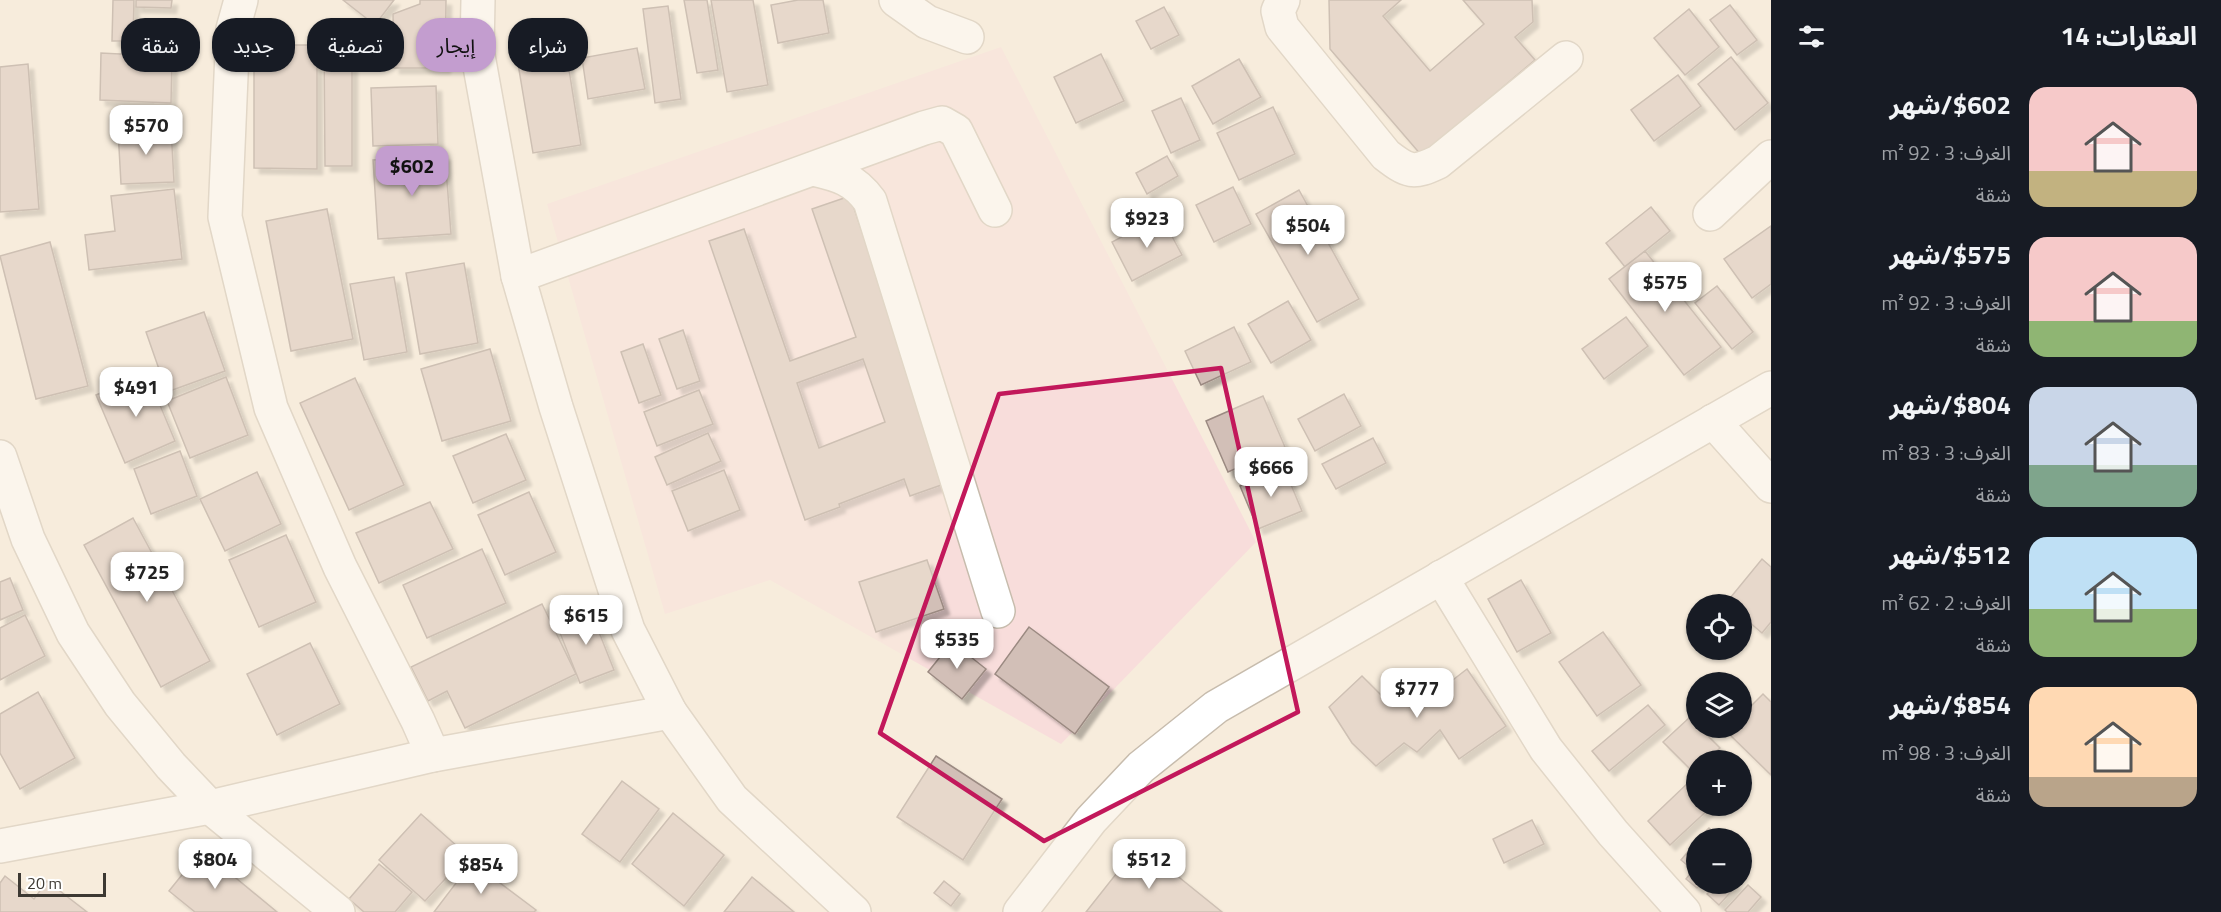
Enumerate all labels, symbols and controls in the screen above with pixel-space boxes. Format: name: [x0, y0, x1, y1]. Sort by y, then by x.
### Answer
text: العقارات: 14: [2061, 16, 2197, 55]
chip: شقة: [121, 18, 200, 72]
chip: جديد: [212, 18, 295, 72]
chip: تصفية: [307, 18, 404, 72]
chip: إيجار: [416, 18, 496, 72]
chip: شراء: [508, 18, 588, 72]
icon: filters: [1795, 20, 1828, 53]
text: $602/شهر: [1889, 85, 2011, 124]
pin: $570: [110, 105, 182, 156]
text: $570: [124, 109, 168, 140]
icon: home: [2077, 111, 2149, 183]
text: الغرف: 3 · 92 m²: [1881, 137, 2011, 168]
pin: $602: [376, 146, 448, 197]
text: $602: [390, 150, 434, 181]
text: شقة: [1976, 179, 2011, 210]
pin: $923: [1111, 198, 1183, 249]
text: $923: [1125, 202, 1169, 233]
pin: $504: [1272, 205, 1344, 256]
text: $504: [1286, 209, 1330, 240]
text: $575/شهر: [1889, 235, 2011, 274]
icon: home: [2077, 261, 2149, 333]
pin: $575: [1629, 262, 1701, 313]
text: $575: [1643, 266, 1687, 297]
text: الغرف: 3 · 92 m²: [1881, 287, 2011, 318]
text: شقة: [1976, 329, 2011, 360]
pin: $491: [100, 367, 172, 418]
text: $491: [114, 371, 158, 402]
text: $804/شهر: [1889, 385, 2011, 424]
icon: home: [2077, 411, 2149, 483]
text: الغرف: 3 · 83 m²: [1881, 437, 2011, 468]
pin: $666: [1235, 447, 1307, 498]
text: $666: [1249, 451, 1293, 482]
text: شقة: [1976, 479, 2011, 510]
text: $512/شهر: [1889, 535, 2011, 574]
pin: $725: [111, 552, 183, 603]
text: $725: [125, 556, 169, 587]
icon: home: [2077, 561, 2149, 633]
text: الغرف: 2 · 62 m²: [1881, 587, 2011, 618]
map controls: [1686, 594, 1752, 894]
button: locate: [1686, 594, 1752, 660]
pin: $615: [550, 595, 622, 646]
text: $615: [564, 599, 608, 630]
pin: $535: [921, 619, 993, 670]
text: $535: [935, 623, 979, 654]
text: شقة: [1976, 629, 2011, 660]
pin: $777: [1381, 668, 1453, 719]
text: $777: [1395, 672, 1439, 703]
button: layers: [1686, 672, 1752, 738]
text: $854/شهر: [1889, 685, 2011, 724]
icon: home: [2077, 711, 2149, 783]
text: الغرف: 3 · 98 m²: [1881, 737, 2011, 768]
button: +: [1686, 750, 1752, 816]
text: شقة: [1976, 779, 2011, 810]
button: −: [1686, 828, 1752, 894]
pin: $804: [179, 839, 251, 890]
pin: $512: [1113, 839, 1185, 890]
text: $804: [193, 843, 237, 874]
text: $512: [1127, 843, 1171, 874]
pin: $854: [445, 844, 517, 895]
text: $854: [459, 848, 503, 879]
scale bar: [18, 870, 106, 898]
text: 20 m: [27, 871, 62, 895]

